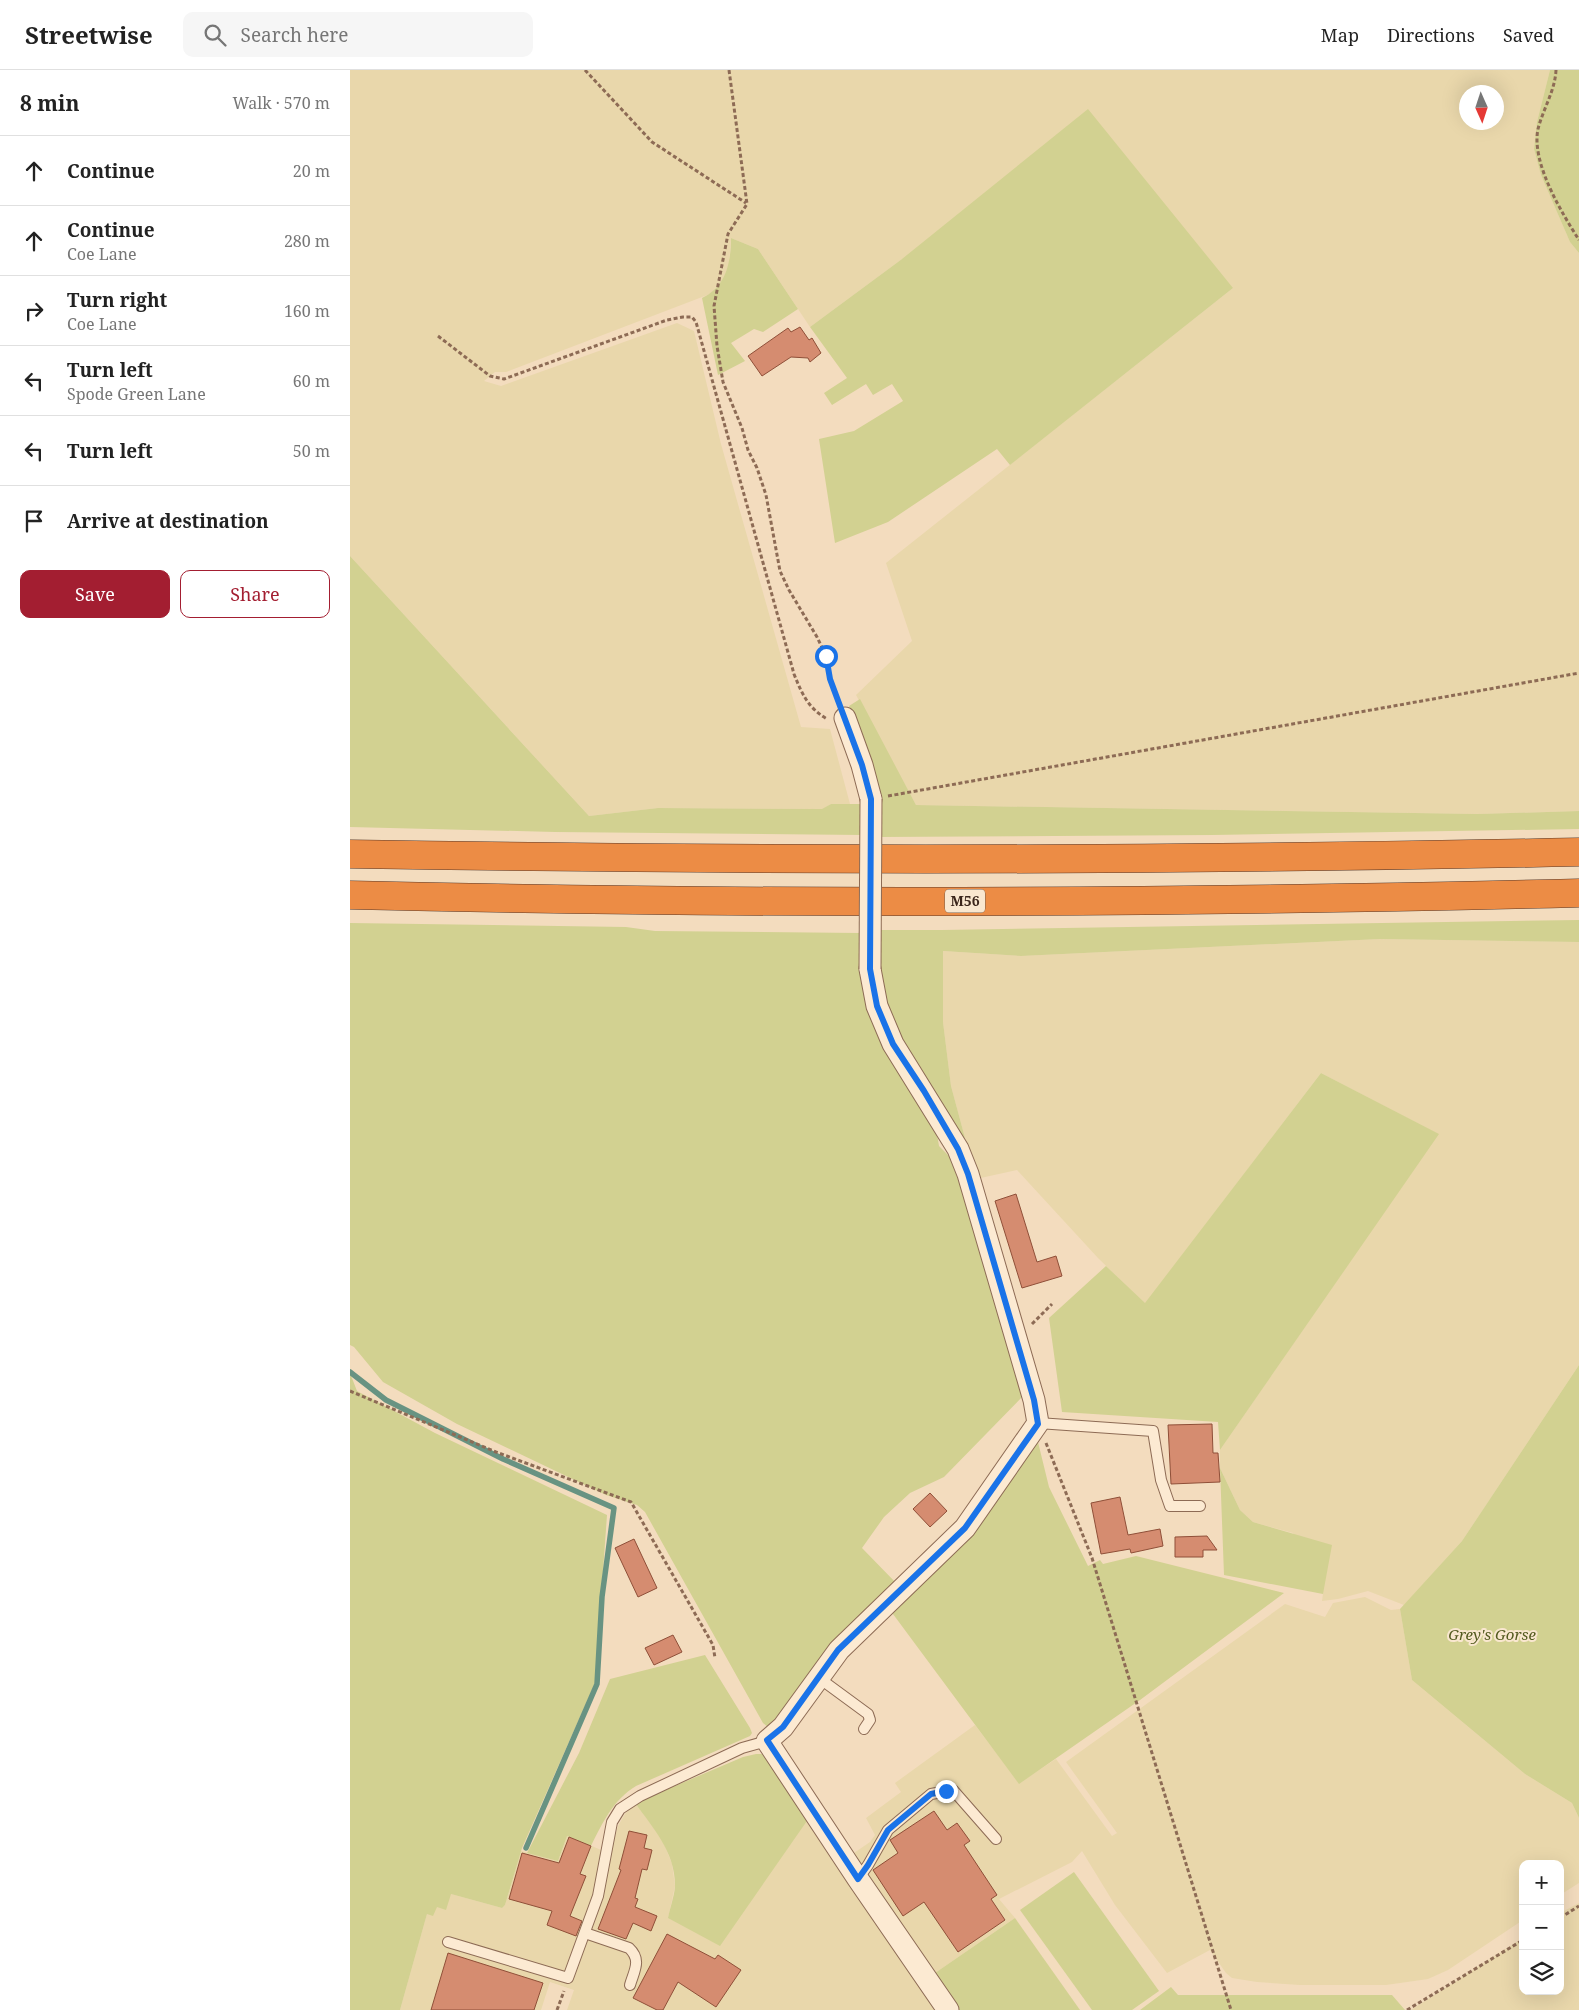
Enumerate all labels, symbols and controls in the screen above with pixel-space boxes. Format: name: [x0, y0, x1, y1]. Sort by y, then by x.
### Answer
search box: [183, 12, 533, 57]
text: Streetwise: [25, 18, 153, 51]
icon: search: [201, 21, 229, 49]
text: Search here: [241, 22, 348, 48]
text: Map: [1321, 23, 1359, 47]
text: Directions: [1387, 23, 1475, 47]
text: Saved: [1503, 23, 1554, 47]
north arrow: [1459, 85, 1504, 130]
text: 8 min: [20, 89, 79, 117]
text: Walk · 570 m: [233, 92, 330, 114]
icon: ahead: [20, 157, 48, 185]
text: Continue: [67, 158, 155, 184]
text: 20 m: [293, 160, 330, 182]
text: Continue: [67, 217, 155, 243]
icon: ahead: [20, 227, 48, 255]
text: 280 m: [284, 230, 330, 252]
text: Coe Lane: [67, 243, 137, 265]
text: Turn right: [67, 287, 167, 313]
icon: right: [20, 297, 48, 325]
text: 160 m: [284, 300, 330, 322]
text: Coe Lane: [67, 313, 137, 335]
text: Turn left: [67, 357, 153, 383]
icon: left: [20, 367, 48, 395]
text: 60 m: [293, 370, 330, 392]
text: Spode Green Lane: [67, 383, 206, 405]
icon: left: [20, 437, 48, 465]
text: Turn left: [67, 438, 153, 464]
text: 50 m: [293, 440, 330, 462]
icon: arrive: [20, 507, 48, 535]
text: Arrive at destination: [67, 508, 269, 534]
button: Save: [20, 570, 170, 618]
button: Share: [180, 570, 330, 618]
route start: [815, 645, 838, 668]
road number: M56: [945, 889, 985, 912]
park label: Grey's Gorse: [1448, 1624, 1536, 1644]
route end: [935, 1780, 958, 1803]
map controls: [1519, 1860, 1564, 1995]
button: +: [1519, 1860, 1564, 1905]
button: −: [1519, 1905, 1564, 1950]
button: layers: [1519, 1950, 1564, 1995]

